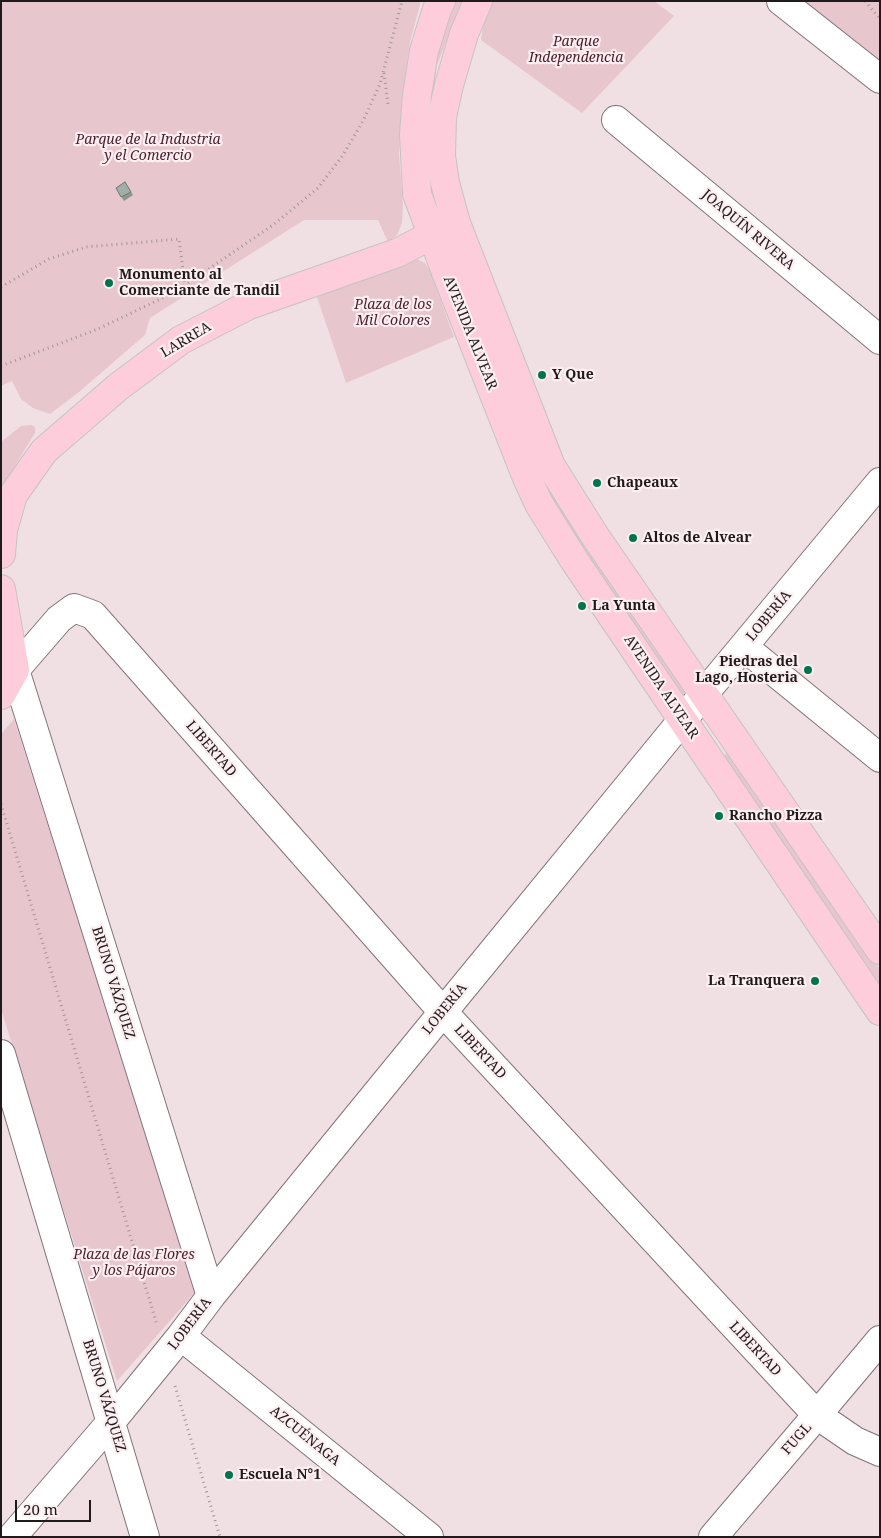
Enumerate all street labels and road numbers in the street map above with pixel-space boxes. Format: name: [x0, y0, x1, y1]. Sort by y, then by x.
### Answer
street label: JOAQUÍN RIVERA: [698, 186, 798, 274]
street label: AVENIDA ALVEAR: [439, 274, 501, 392]
street label: LARREA: [158, 318, 214, 362]
street label: LOBERÍA: [743, 587, 795, 645]
street label: AVENIDA ALVEAR: [620, 632, 702, 742]
street label: LIBERTAD: [182, 718, 240, 780]
street label: BRUNO VÁZQUEZ: [88, 925, 138, 1041]
street label: LOBERÍA: [419, 980, 471, 1038]
street label: LIBERTAD: [451, 1021, 509, 1083]
street label: LOBERÍA: [165, 1295, 215, 1353]
street label: LIBERTAD: [726, 1318, 784, 1380]
street label: BRUNO VÁZQUEZ: [79, 1338, 129, 1454]
street label: AZCUÉNAGA: [266, 1403, 344, 1469]
street label: FUGL: [779, 1420, 815, 1458]

